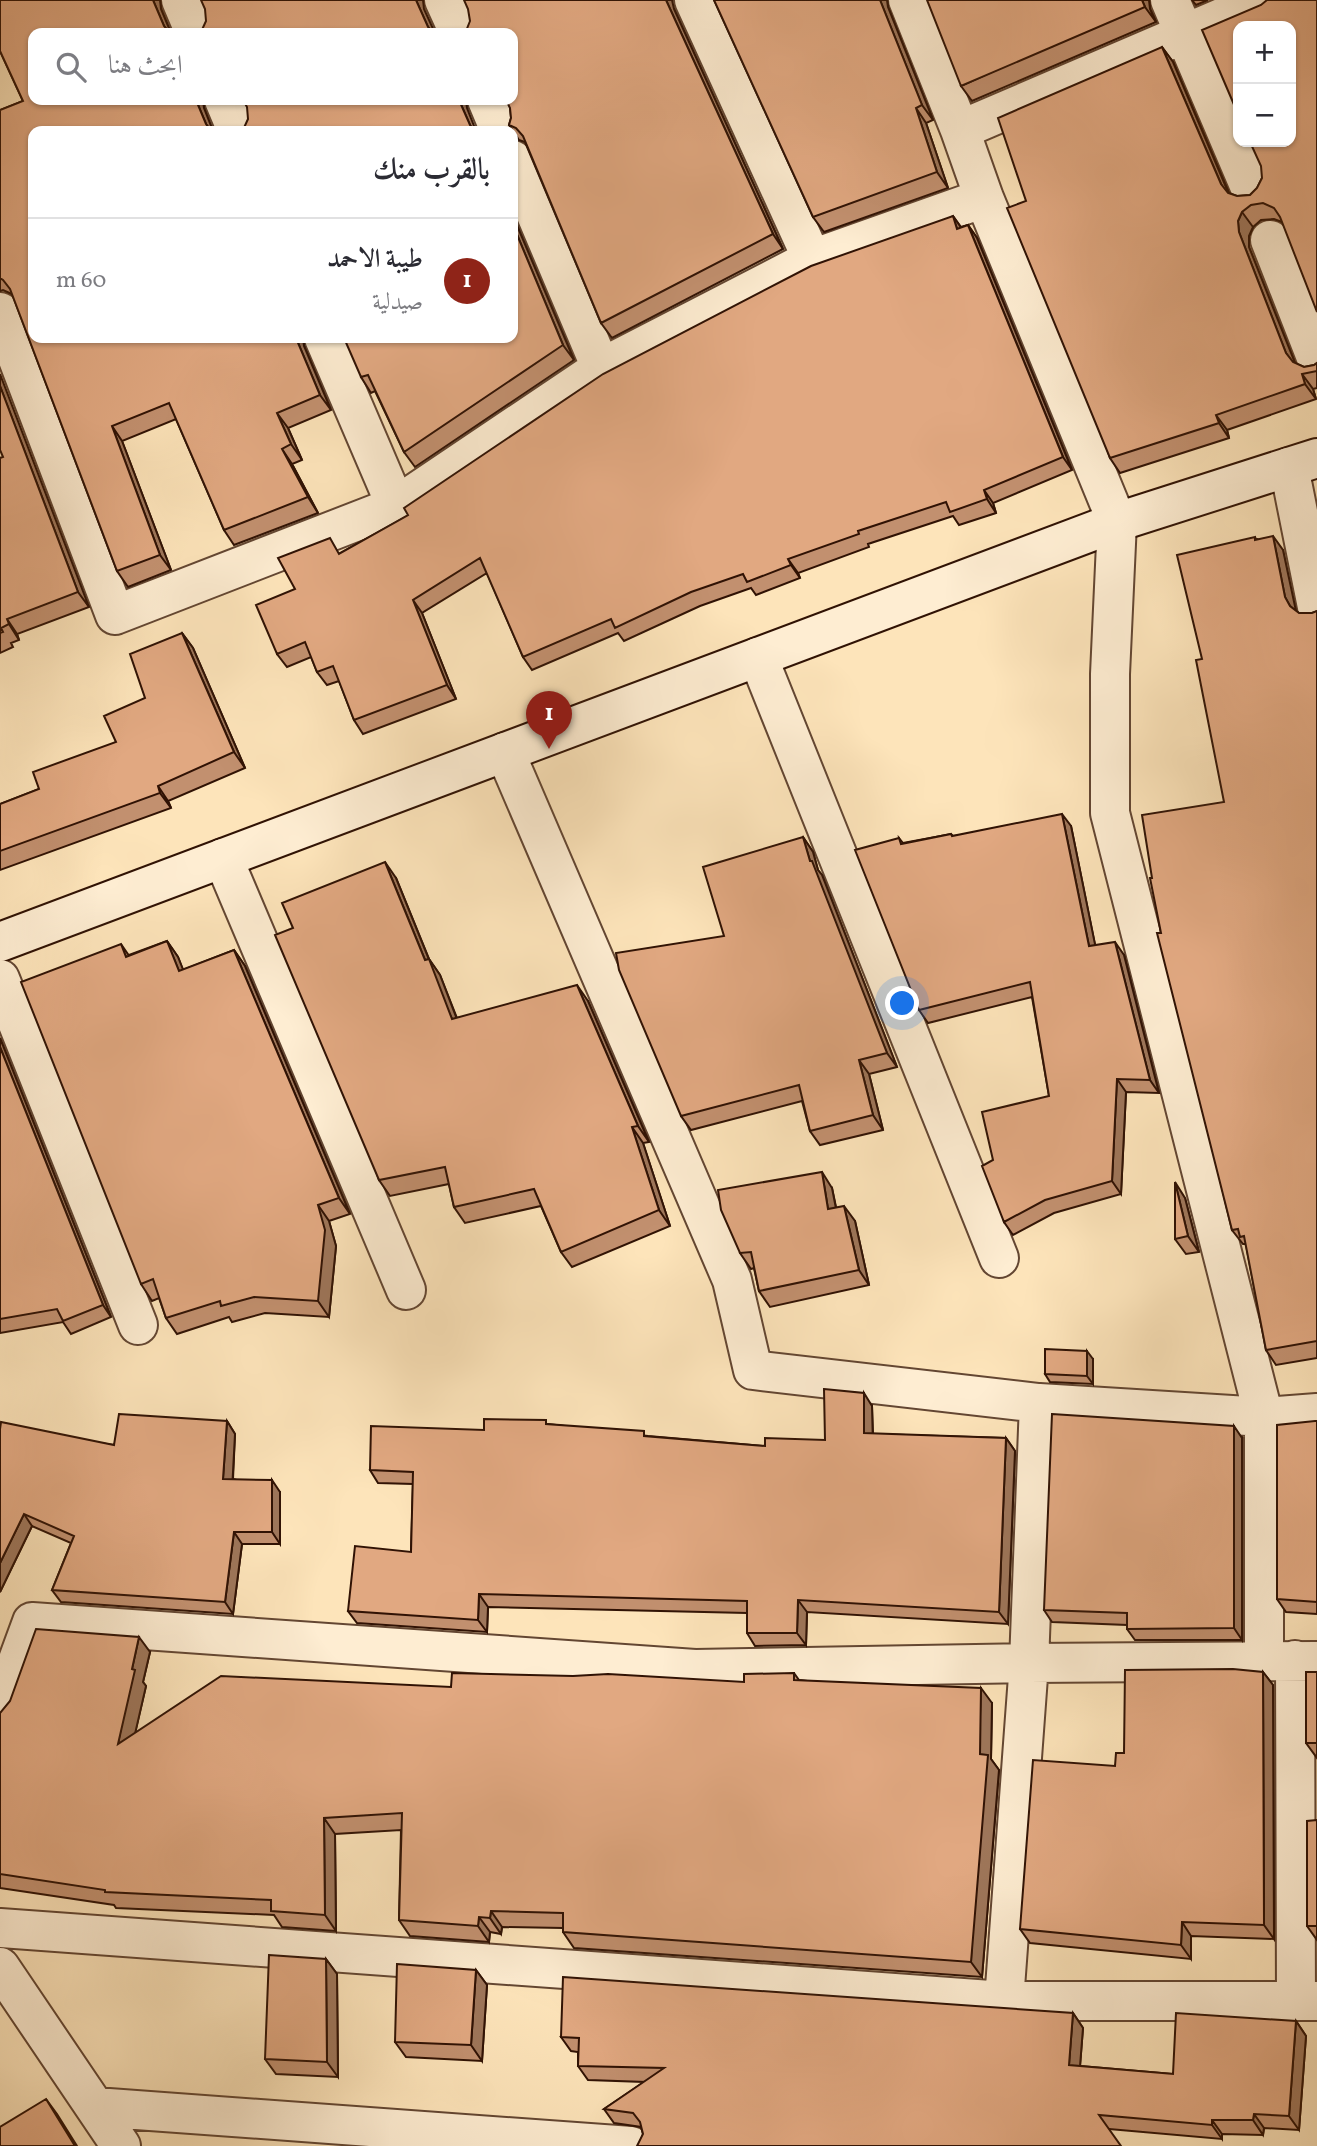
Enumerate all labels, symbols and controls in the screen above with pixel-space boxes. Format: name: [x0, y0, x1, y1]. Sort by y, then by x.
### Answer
map controls: [1233, 21, 1296, 147]
button: +: [1233, 21, 1296, 84]
search box: [28, 28, 518, 105]
icon: search: [52, 48, 90, 86]
text: ابحث هنا: [108, 48, 183, 84]
button: −: [1233, 84, 1296, 147]
text: بالقرب منك: [373, 150, 490, 192]
text: طيبة الاحمد: [327, 242, 423, 278]
text: 60 m: [56, 265, 106, 297]
text: 1: [462, 265, 472, 297]
text: صيدلية: [372, 287, 423, 319]
pin: 1: [526, 691, 572, 749]
your location: [885, 986, 919, 1020]

